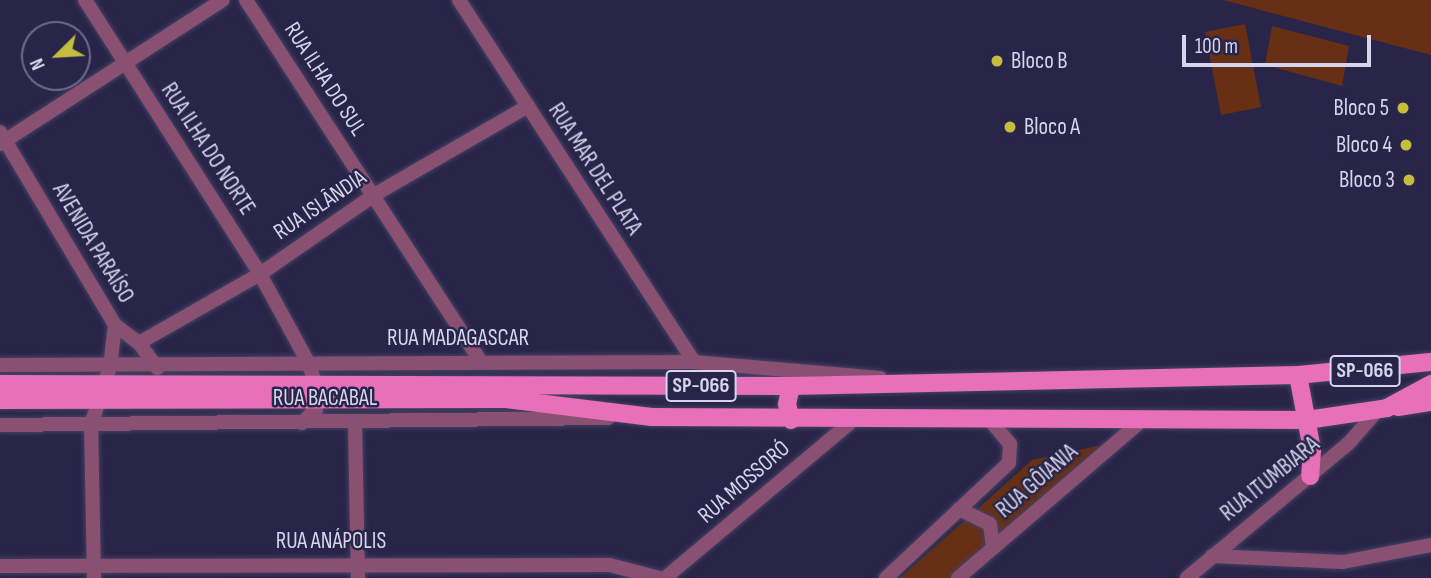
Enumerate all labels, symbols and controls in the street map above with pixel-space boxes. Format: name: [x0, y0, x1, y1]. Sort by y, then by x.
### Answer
street label: RUA ILHA DO SUL: [278, 17, 372, 141]
north arrow: [21, 21, 91, 91]
scale bar: [1186, 21, 1375, 65]
text: 100 m: [1195, 34, 1238, 59]
place label: Bloco B: [1011, 47, 1068, 75]
marker: Bloco B: [989, 53, 1005, 69]
text: N: [26, 55, 51, 73]
street label: RUA ILHA DO NORTE: [155, 78, 261, 220]
place label: Bloco 5: [1333, 94, 1389, 122]
street label: RUA MAR DEL PLATA: [542, 98, 648, 240]
marker: Bloco 5: [1395, 100, 1411, 116]
place label: Bloco A: [1024, 113, 1080, 141]
marker: Bloco A: [1002, 119, 1018, 135]
place label: Bloco 4: [1336, 131, 1392, 159]
marker: Bloco 4: [1398, 137, 1414, 153]
street label: RUA ISLÂNDIA: [268, 164, 372, 246]
place label: Bloco 3: [1339, 166, 1395, 194]
marker: Bloco 3: [1401, 172, 1417, 188]
street label: AVENIDA PARAÍSO: [46, 178, 140, 308]
street label: RUA MADAGASCAR: [387, 324, 529, 352]
road number: SP-066: [1328, 354, 1402, 388]
road number: SP-066: [664, 368, 738, 404]
street label: RUA BACABAL: [273, 384, 377, 412]
street label: RUA ITUMBIARA: [1215, 431, 1325, 527]
street label: RUA MOSSORÓ: [692, 435, 796, 529]
street label: RUA GÔIANIA: [991, 438, 1083, 524]
street label: RUA ANÁPOLIS: [276, 527, 386, 555]

